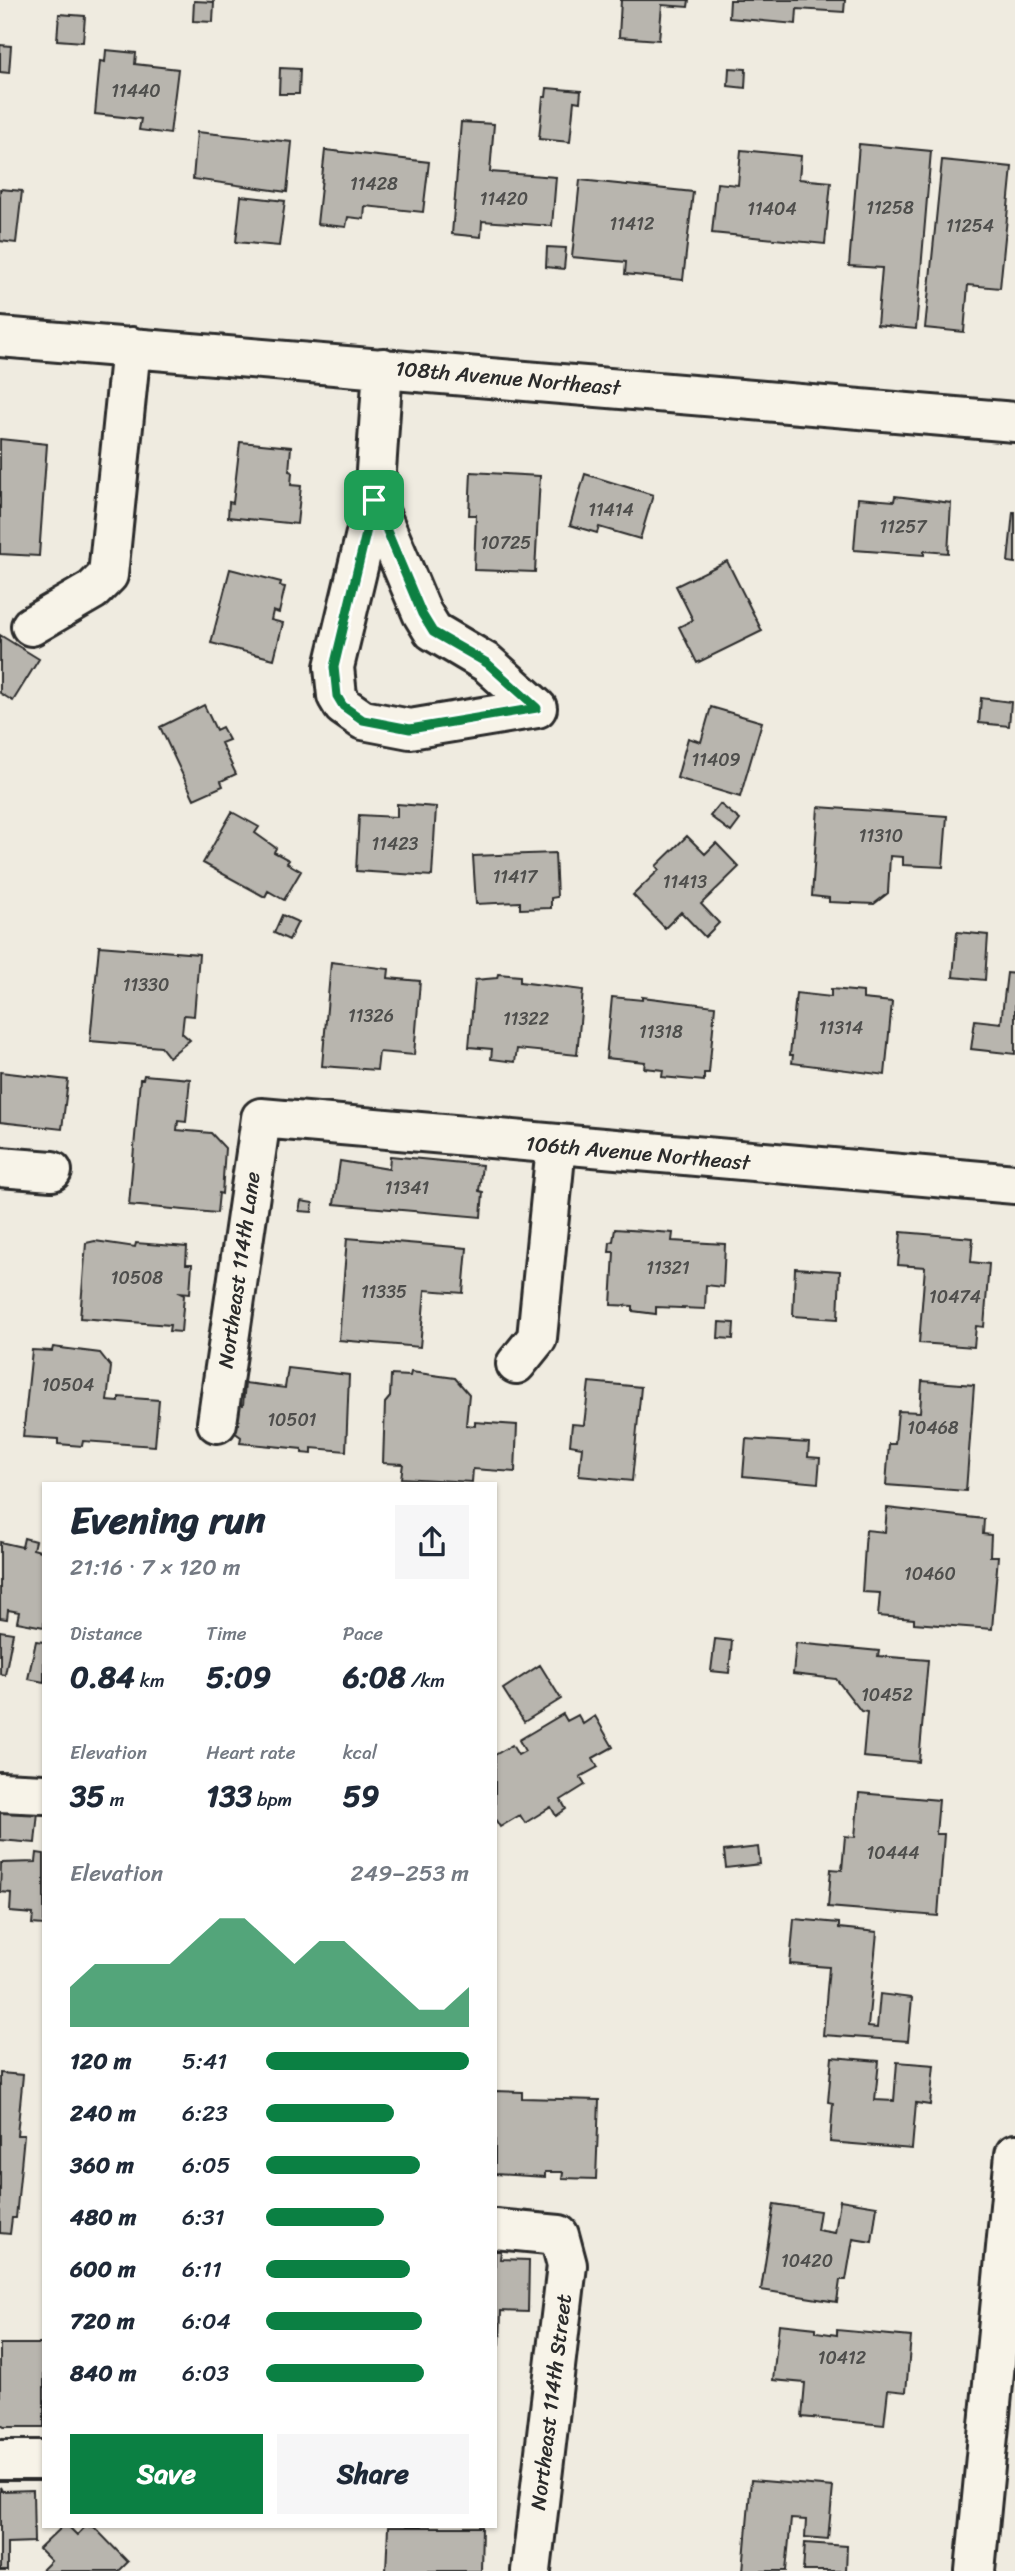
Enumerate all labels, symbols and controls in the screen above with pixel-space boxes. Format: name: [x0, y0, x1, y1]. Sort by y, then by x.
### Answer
house number: 11440: [111, 75, 161, 107]
house number: 11428: [350, 168, 398, 200]
house number: 11420: [480, 183, 528, 215]
house number: 11258: [866, 192, 914, 224]
house number: 11404: [747, 193, 797, 225]
house number: 11412: [610, 208, 654, 240]
house number: 11254: [946, 210, 994, 242]
street label: 108th Avenue Northeast: [394, 349, 624, 407]
pin: [344, 470, 404, 530]
icon: arrive: [355, 481, 393, 519]
house number: 11414: [588, 494, 634, 526]
house number: 11257: [879, 511, 928, 543]
house number: 10725: [481, 527, 531, 559]
house number: 11409: [691, 744, 741, 776]
house number: 11310: [859, 820, 903, 852]
house number: 11423: [372, 828, 419, 860]
house number: 11417: [493, 861, 539, 893]
house number: 11413: [663, 866, 707, 898]
house number: 11330: [123, 969, 169, 1001]
house number: 11326: [348, 1000, 394, 1032]
house number: 11322: [503, 1003, 549, 1035]
house number: 11314: [819, 1012, 863, 1044]
house number: 11318: [639, 1016, 683, 1048]
street label: 106th Avenue Northeast: [524, 1124, 753, 1182]
street label: Northeast 114th Lane: [206, 1169, 272, 1371]
house number: 11341: [385, 1172, 429, 1204]
house number: 11321: [646, 1252, 690, 1284]
house number: 10508: [111, 1262, 163, 1294]
house number: 11335: [361, 1276, 407, 1308]
house number: 10474: [929, 1281, 981, 1313]
house number: 10504: [42, 1369, 94, 1401]
house number: 10501: [267, 1404, 317, 1436]
house number: 10468: [907, 1412, 959, 1444]
text: Evening run: [70, 1487, 266, 1554]
button: share: [395, 1505, 469, 1579]
text: 21:16 · 7 × 120 m: [70, 1547, 240, 1588]
house number: 10460: [904, 1558, 956, 1590]
text: Distance: [70, 1617, 142, 1650]
text: Time: [206, 1617, 247, 1650]
text: Pace: [343, 1617, 383, 1650]
text: 0.84: [70, 1650, 135, 1704]
text: 5:09: [206, 1650, 271, 1704]
text: 6:08: [343, 1650, 406, 1704]
text: km: [135, 1664, 165, 1697]
text: /km: [406, 1664, 445, 1697]
house number: 10452: [861, 1679, 913, 1711]
text: Elevation: [70, 1736, 147, 1769]
text: Heart rate: [206, 1736, 296, 1769]
text: kcal: [343, 1736, 377, 1769]
text: 35: [70, 1769, 105, 1823]
text: 133: [206, 1769, 252, 1823]
text: 59: [343, 1769, 379, 1823]
text: m: [105, 1783, 124, 1816]
text: bpm: [252, 1783, 292, 1816]
house number: 10444: [867, 1837, 919, 1869]
text: Elevation: [70, 1853, 163, 1894]
text: 249–253 m: [351, 1853, 469, 1894]
text: 120 m: [70, 2041, 131, 2082]
text: 5:41: [182, 2041, 227, 2082]
text: 240 m: [70, 2093, 136, 2134]
text: 6:23: [182, 2093, 228, 2134]
text: 360 m: [70, 2145, 134, 2186]
text: 6:05: [182, 2145, 231, 2186]
text: 480 m: [70, 2197, 136, 2238]
text: 6:31: [182, 2197, 225, 2238]
house number: 10420: [781, 2245, 833, 2277]
text: 600 m: [70, 2249, 136, 2290]
text: 6:11: [182, 2249, 222, 2290]
street label: Northeast 114th Street: [519, 2292, 583, 2512]
text: 720 m: [70, 2301, 135, 2342]
text: 6:04: [182, 2301, 231, 2342]
house number: 10412: [818, 2342, 866, 2374]
text: 840 m: [70, 2353, 136, 2394]
text: 6:03: [182, 2353, 229, 2394]
button: Save: [70, 2434, 263, 2514]
button: Share: [277, 2434, 469, 2514]

